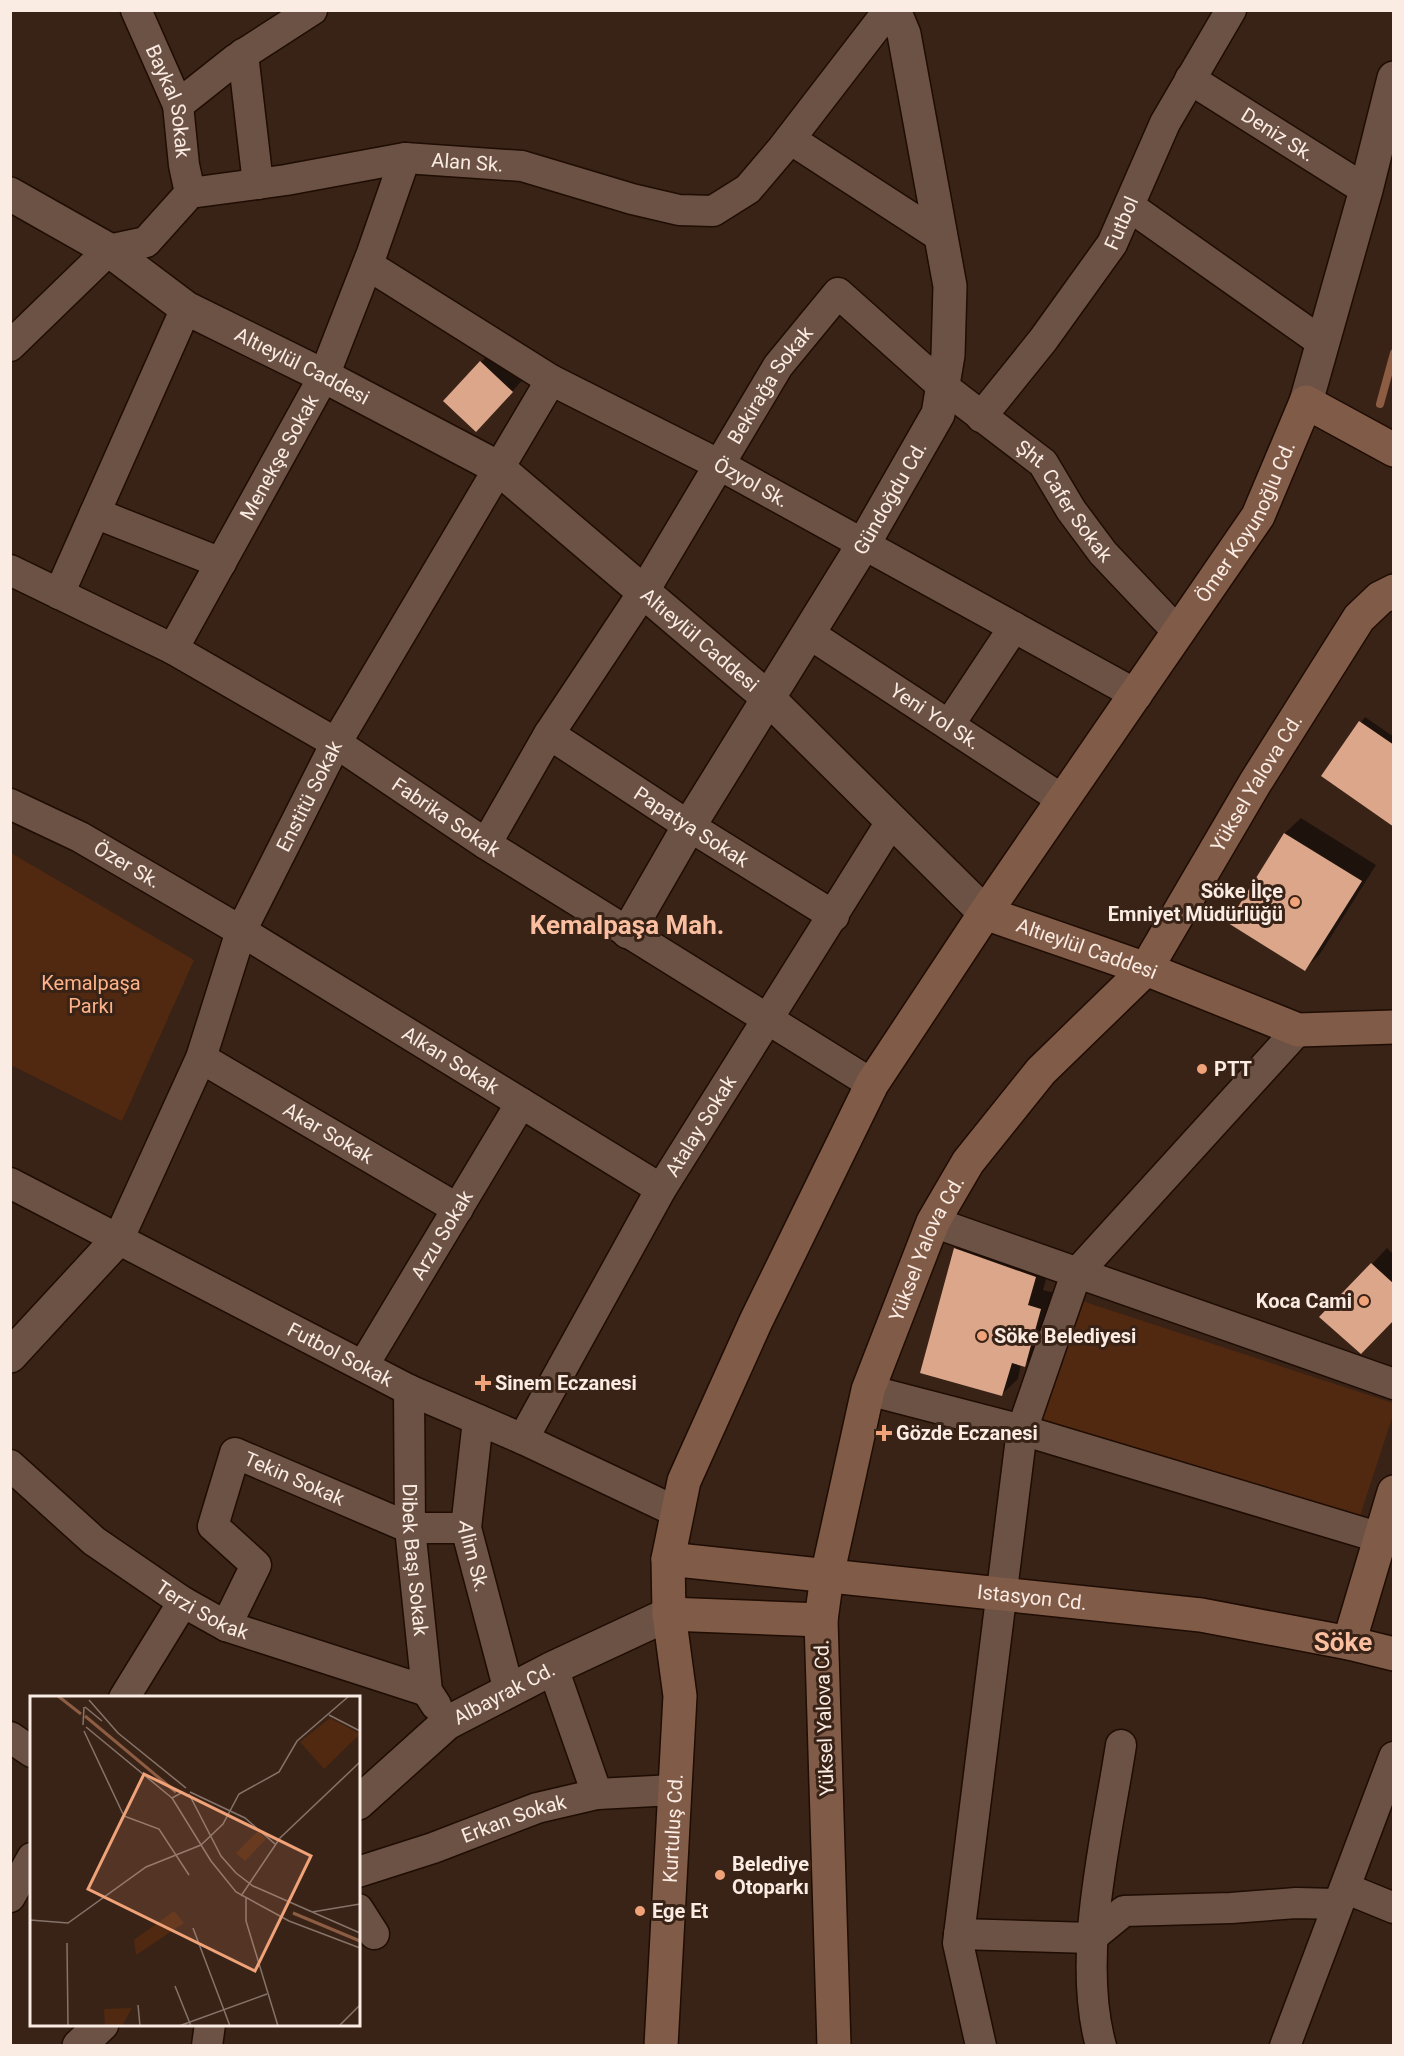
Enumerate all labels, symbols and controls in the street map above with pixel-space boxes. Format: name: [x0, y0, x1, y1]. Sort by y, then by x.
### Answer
street label: Baykal Sokak: [141, 41, 195, 160]
street label: Deniz Sk.: [1237, 102, 1319, 166]
street label: Alan Sk.: [431, 148, 504, 177]
street label: Futbol: [1099, 193, 1143, 253]
street label: Bekirağa Sokak: [722, 321, 818, 448]
street label: Altıeylül Caddesi: [231, 322, 374, 410]
street label: Menekşe Sokak: [235, 389, 324, 525]
street label: Şht. Cafer Sokak: [1011, 435, 1118, 568]
street label: Gündoğdu Cd.: [848, 437, 932, 559]
street label: Ömer Koyunoğlu Cd.: [1190, 438, 1300, 607]
street label: Özyol Sk.: [710, 452, 793, 513]
street label: Altıeylül Caddesi: [636, 583, 764, 697]
street label: Yeni Yol Sk.: [886, 678, 985, 754]
street label: Yüksel Yalova Cd.: [1205, 710, 1307, 856]
street label: Enstitü Sokak: [271, 736, 348, 856]
street label: Fabrika Sokak: [388, 772, 505, 862]
street label: Papatya Sokak: [629, 781, 754, 873]
street label: Özer Sk.: [90, 836, 165, 893]
place label: Söke İlçe Emniyet Müdürlüğü: [1108, 879, 1283, 926]
marker: Söke İlçe Emniyet Müdürlüğü: [1288, 895, 1302, 909]
district label: Kemalpaşa Mah.: [530, 910, 724, 940]
street label: Altıeylül Caddesi: [1013, 913, 1161, 984]
park label: Kemalpaşa Parkı: [41, 971, 141, 1018]
street label: Alkan Sokak: [398, 1021, 504, 1099]
place label: PTT: [1214, 1057, 1252, 1081]
marker: PTT: [1195, 1062, 1209, 1076]
street label: Atalay Sokak: [660, 1070, 742, 1181]
street label: Akar Sokak: [279, 1097, 379, 1169]
street label: Yüksel Yalova Cd.: [884, 1172, 969, 1325]
street label: Arzu Sokak: [406, 1185, 478, 1284]
place label: Koca Cami: [1256, 1289, 1352, 1313]
marker: Koca Cami: [1357, 1294, 1371, 1308]
street label: Futbol Sokak: [283, 1317, 398, 1392]
place label: Söke Belediyesi: [994, 1324, 1136, 1348]
marker: Söke Belediyesi: [975, 1329, 989, 1343]
place label: Sinem Eczanesi: [495, 1371, 637, 1395]
marker: Sinem Eczanesi: [476, 1376, 490, 1390]
place label: Gözde Eczanesi: [896, 1421, 1038, 1445]
marker: Gözde Eczanesi: [877, 1426, 891, 1440]
street label: Tekin Sokak: [241, 1446, 349, 1511]
street label: Dibek Başı Sokak: [398, 1483, 433, 1638]
street label: Alim Sk.: [453, 1520, 494, 1595]
street label: Terzi Sokak: [151, 1575, 252, 1645]
street label: Istasyon Cd.: [976, 1580, 1088, 1615]
district label: Söke: [1314, 1627, 1372, 1657]
street label: Yüksel Yalova Cd.: [809, 1639, 839, 1797]
street label: Albayrak Cd.: [449, 1657, 559, 1730]
inset map: [30, 1696, 360, 2026]
street label: Kurtuluş Cd.: [658, 1773, 688, 1883]
street label: Erkan Sokak: [458, 1789, 569, 1848]
place label: Belediye Otoparkı: [732, 1852, 809, 1899]
marker: Belediye Otoparkı: [713, 1868, 727, 1882]
place label: Ege Et: [652, 1899, 709, 1923]
marker: Ege Et: [633, 1904, 647, 1918]

